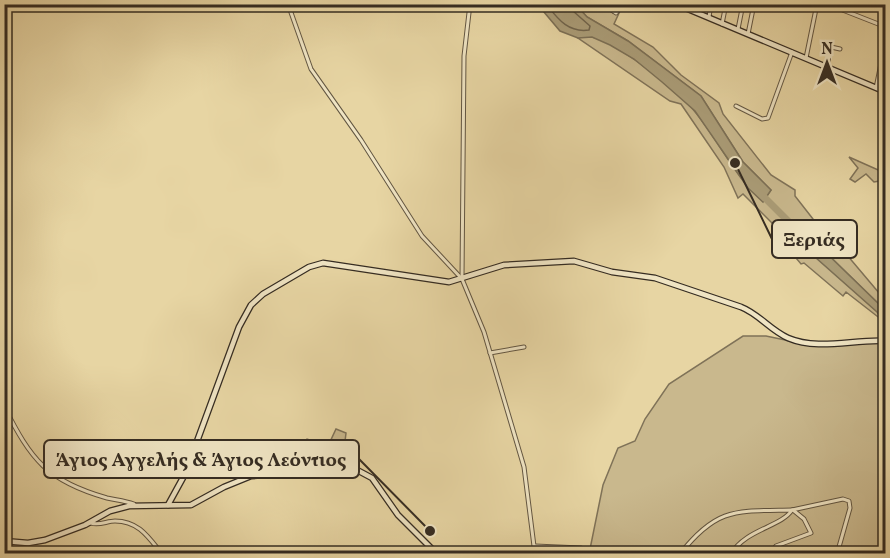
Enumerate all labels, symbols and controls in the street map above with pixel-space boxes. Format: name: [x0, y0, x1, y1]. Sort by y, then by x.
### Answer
north arrow: [797, 33, 857, 93]
text: N: [821, 39, 833, 61]
callout: Ξεριάς: [772, 220, 857, 258]
text: Ξεριάς: [783, 227, 845, 255]
callout: Άγιος Αγγελής & Άγιος Λεόντιος: [44, 440, 359, 478]
text: Άγιος Αγγελής & Άγιος Λεόντιος: [56, 447, 346, 475]

